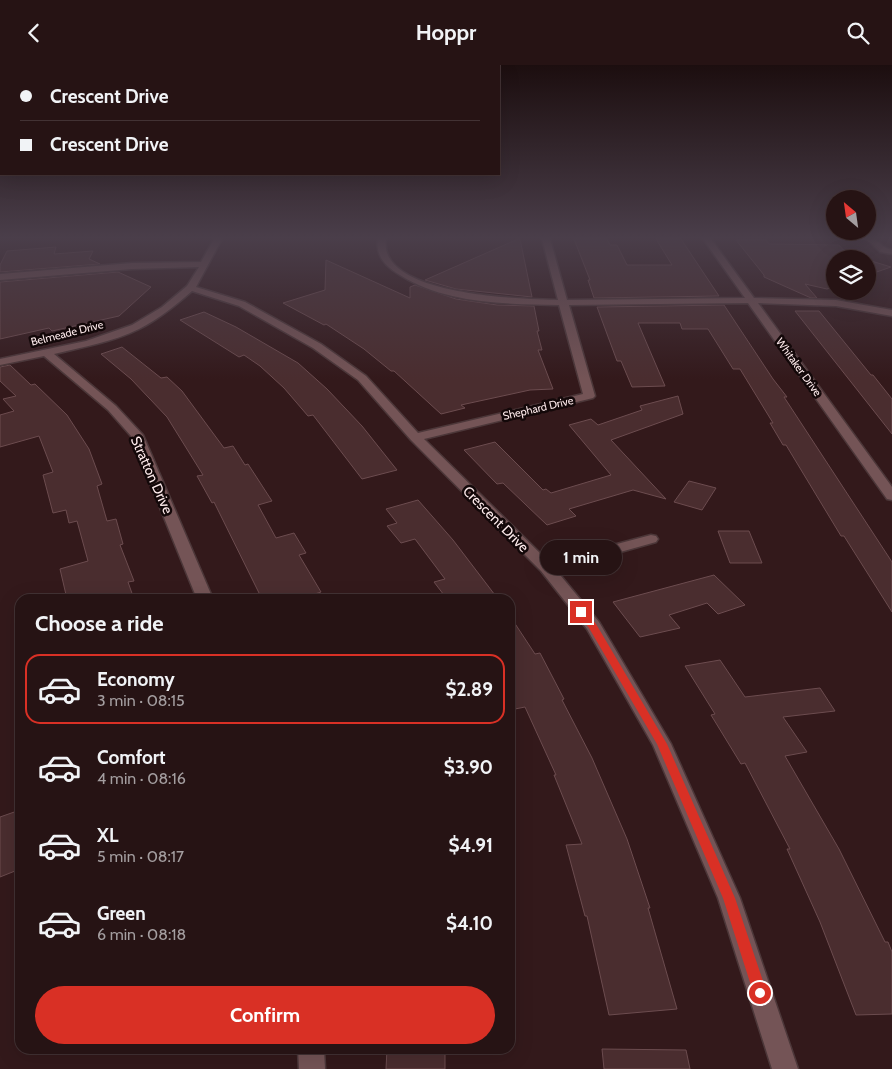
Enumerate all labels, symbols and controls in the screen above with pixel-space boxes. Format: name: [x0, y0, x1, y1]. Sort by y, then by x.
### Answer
icon: back: [20, 19, 48, 47]
text: Hoppr: [416, 19, 476, 46]
icon: search: [844, 19, 872, 47]
text: Crescent Drive: [50, 85, 168, 108]
text: Crescent Drive: [50, 133, 168, 156]
north arrow: [826, 190, 876, 240]
map controls: [826, 190, 876, 300]
button: layers: [826, 250, 876, 300]
street label: Belmeade Drive: [29, 317, 105, 349]
street label: Whitaker Drive: [773, 335, 825, 399]
street label: Shephard Drive: [501, 393, 575, 423]
street label: Stratton Drive: [127, 433, 177, 517]
street label: Crescent Drive: [459, 482, 533, 556]
callout: 1 min: [540, 539, 622, 575]
text: 1 min: [563, 548, 599, 567]
route end: [570, 601, 592, 623]
text: Choose a ride: [35, 610, 164, 637]
icon: car: [37, 667, 82, 712]
text: Economy: [97, 668, 175, 691]
text: $2.89: [446, 678, 493, 701]
text: 3 min · 08:15: [97, 691, 185, 710]
icon: car: [37, 745, 82, 790]
text: Comfort: [97, 746, 166, 769]
text: $3.90: [444, 756, 493, 779]
text: 4 min · 08:16: [97, 769, 186, 788]
icon: car: [37, 823, 82, 868]
text: XL: [97, 824, 118, 847]
text: $4.91: [449, 834, 493, 857]
text: 5 min · 08:17: [97, 847, 184, 866]
icon: car: [37, 901, 82, 946]
text: Green: [97, 902, 146, 925]
text: $4.10: [446, 912, 493, 935]
text: 6 min · 08:18: [97, 925, 186, 944]
route start: [749, 982, 771, 1004]
button: Confirm: [35, 986, 495, 1044]

